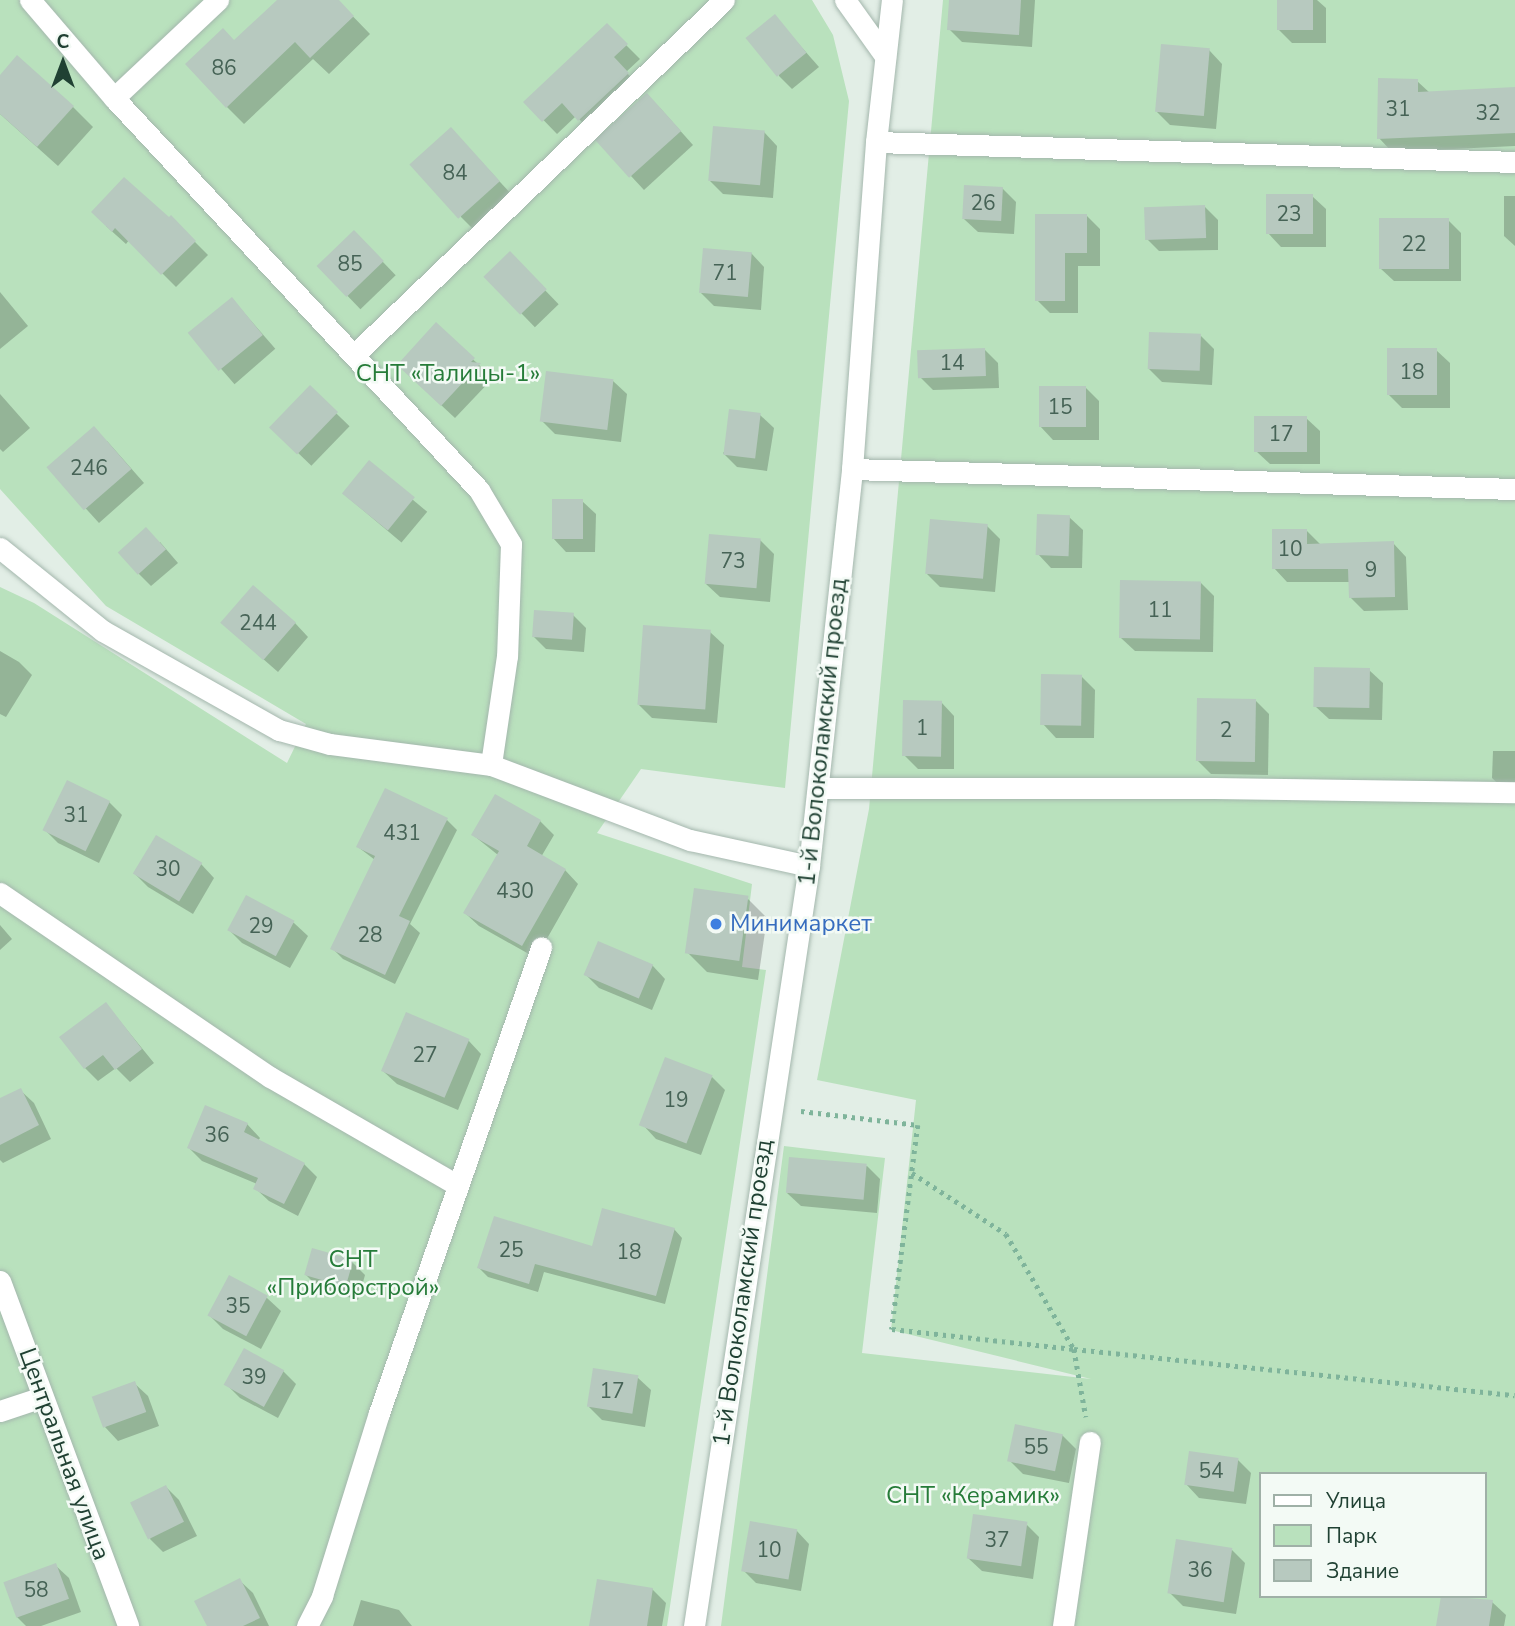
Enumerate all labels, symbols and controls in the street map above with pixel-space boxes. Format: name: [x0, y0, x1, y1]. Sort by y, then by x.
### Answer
north arrow: [28, 28, 98, 98]
text: С: [57, 29, 69, 55]
house number: 86: [211, 55, 237, 81]
house number: 31: [1385, 96, 1411, 122]
house number: 32: [1475, 100, 1501, 126]
house number: 84: [442, 160, 468, 186]
house number: 26: [970, 190, 996, 216]
house number: 23: [1276, 201, 1302, 227]
house number: 22: [1401, 231, 1427, 257]
house number: 85: [337, 251, 363, 277]
house number: 71: [712, 260, 738, 286]
house number: 14: [939, 350, 965, 376]
house number: 18: [1399, 359, 1425, 385]
park label: СНТ «Талицы-1»: [356, 360, 540, 388]
house number: 15: [1047, 394, 1073, 420]
house number: 17: [1268, 421, 1294, 447]
house number: 246: [70, 455, 108, 481]
house number: 10: [1277, 536, 1303, 562]
house number: 73: [720, 548, 746, 574]
house number: 9: [1365, 557, 1377, 583]
street label: 1-й Волоколамский проезд: [792, 577, 854, 887]
house number: 11: [1147, 597, 1173, 623]
house number: 244: [239, 610, 277, 636]
house number: 1: [916, 715, 928, 741]
house number: 2: [1220, 717, 1232, 743]
house number: 31: [63, 802, 89, 828]
house number: 431: [383, 820, 421, 846]
house number: 30: [155, 856, 181, 882]
house number: 430: [496, 878, 534, 904]
place label: Минимаркет: [730, 910, 872, 938]
house number: 29: [248, 913, 274, 939]
marker: Минимаркет: [708, 916, 724, 932]
house number: 28: [357, 922, 383, 948]
house number: 27: [412, 1042, 438, 1068]
house number: 19: [663, 1087, 689, 1113]
house number: 36: [204, 1122, 230, 1148]
street label: 1-й Волоколамский проезд: [707, 1138, 779, 1448]
house number: 25: [498, 1237, 524, 1263]
house number: 18: [616, 1239, 642, 1265]
park label: СНТ «Приборстрой»: [267, 1246, 439, 1302]
house number: 35: [225, 1293, 251, 1319]
street label: Центральная улица: [12, 1344, 116, 1564]
house number: 39: [241, 1364, 267, 1390]
house number: 17: [599, 1378, 625, 1404]
house number: 55: [1023, 1434, 1049, 1460]
house number: 54: [1198, 1458, 1224, 1484]
legend: [1260, 1472, 1487, 1598]
park label: СНТ «Керамик»: [886, 1482, 1060, 1510]
text: Улица: [1326, 1487, 1386, 1515]
text: Парк: [1326, 1522, 1377, 1550]
house number: 37: [984, 1527, 1010, 1553]
house number: 10: [756, 1537, 782, 1563]
house number: 36: [1187, 1557, 1213, 1583]
text: Здание: [1326, 1557, 1399, 1585]
house number: 58: [23, 1577, 49, 1603]

